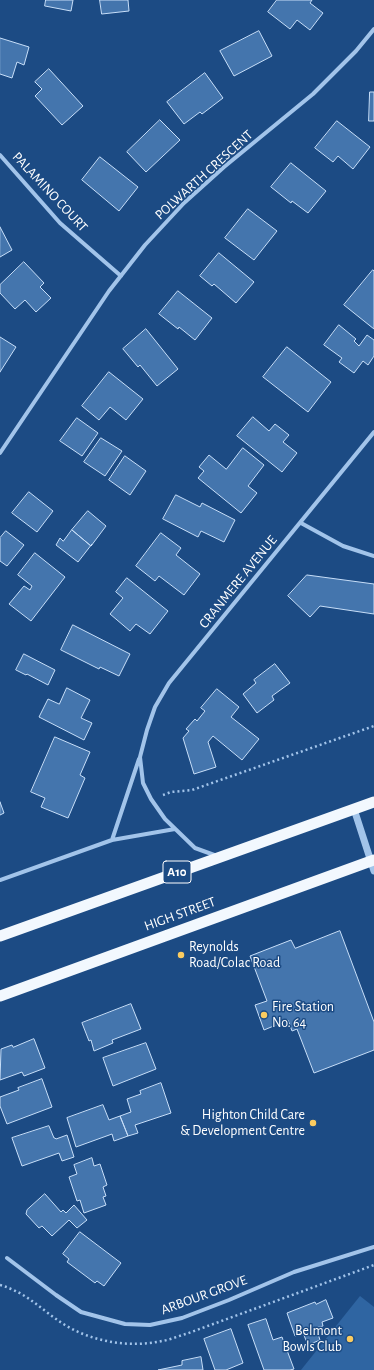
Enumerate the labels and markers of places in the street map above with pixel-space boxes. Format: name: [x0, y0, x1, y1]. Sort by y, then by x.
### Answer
place label: Reynolds Road/Colac Road: [189, 939, 280, 972]
marker: Reynolds Road/Colac Road: [176, 950, 186, 960]
place label: Fire Station No. 64: [272, 999, 334, 1032]
marker: Fire Station No. 64: [259, 1010, 269, 1020]
place label: Highton Child Care & Development Centre: [180, 1107, 305, 1140]
marker: Highton Child Care & Development Centre: [308, 1118, 318, 1128]
place label: Belmont Bowls Club: [282, 1323, 342, 1356]
marker: Belmont Bowls Club: [345, 1334, 355, 1344]

